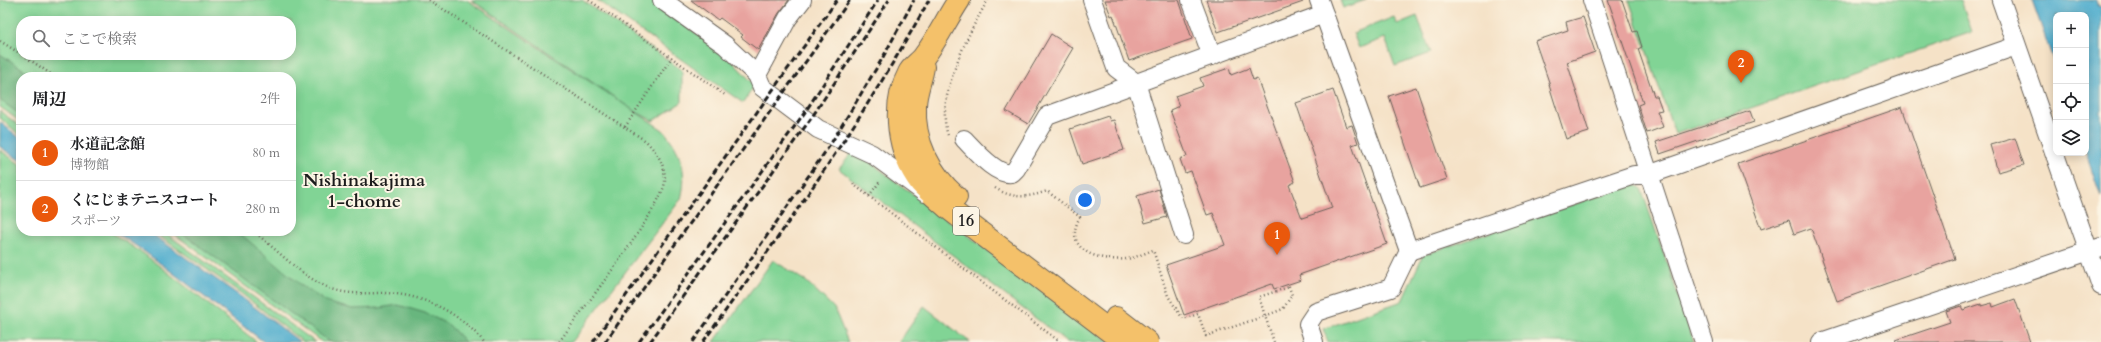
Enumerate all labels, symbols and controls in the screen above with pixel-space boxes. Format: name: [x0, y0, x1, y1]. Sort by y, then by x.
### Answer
map controls: [2053, 12, 2089, 156]
button: +: [2053, 12, 2089, 48]
search box: [16, 16, 296, 60]
icon: search: [30, 27, 52, 49]
text: ここで検索: [62, 29, 137, 49]
button: −: [2053, 48, 2089, 84]
pin: 2: [1728, 50, 1754, 83]
button: locate: [2053, 84, 2089, 120]
text: 周辺: [32, 88, 66, 111]
text: 2件: [260, 90, 280, 108]
button: layers: [2053, 120, 2089, 156]
text: 水道記念館: [70, 134, 145, 154]
text: 1: [42, 144, 48, 162]
text: 80 m: [252, 144, 280, 162]
text: 博物館: [70, 156, 109, 174]
district label: Nishinakajima 1-chome: [303, 168, 425, 214]
text: くにじまテニスコート: [70, 190, 219, 210]
your location: [1075, 190, 1095, 210]
text: 2: [42, 200, 48, 218]
text: 280 m: [246, 200, 280, 218]
road number: 16: [953, 207, 979, 235]
text: スポーツ: [70, 212, 121, 230]
pin: 1: [1264, 222, 1290, 255]

